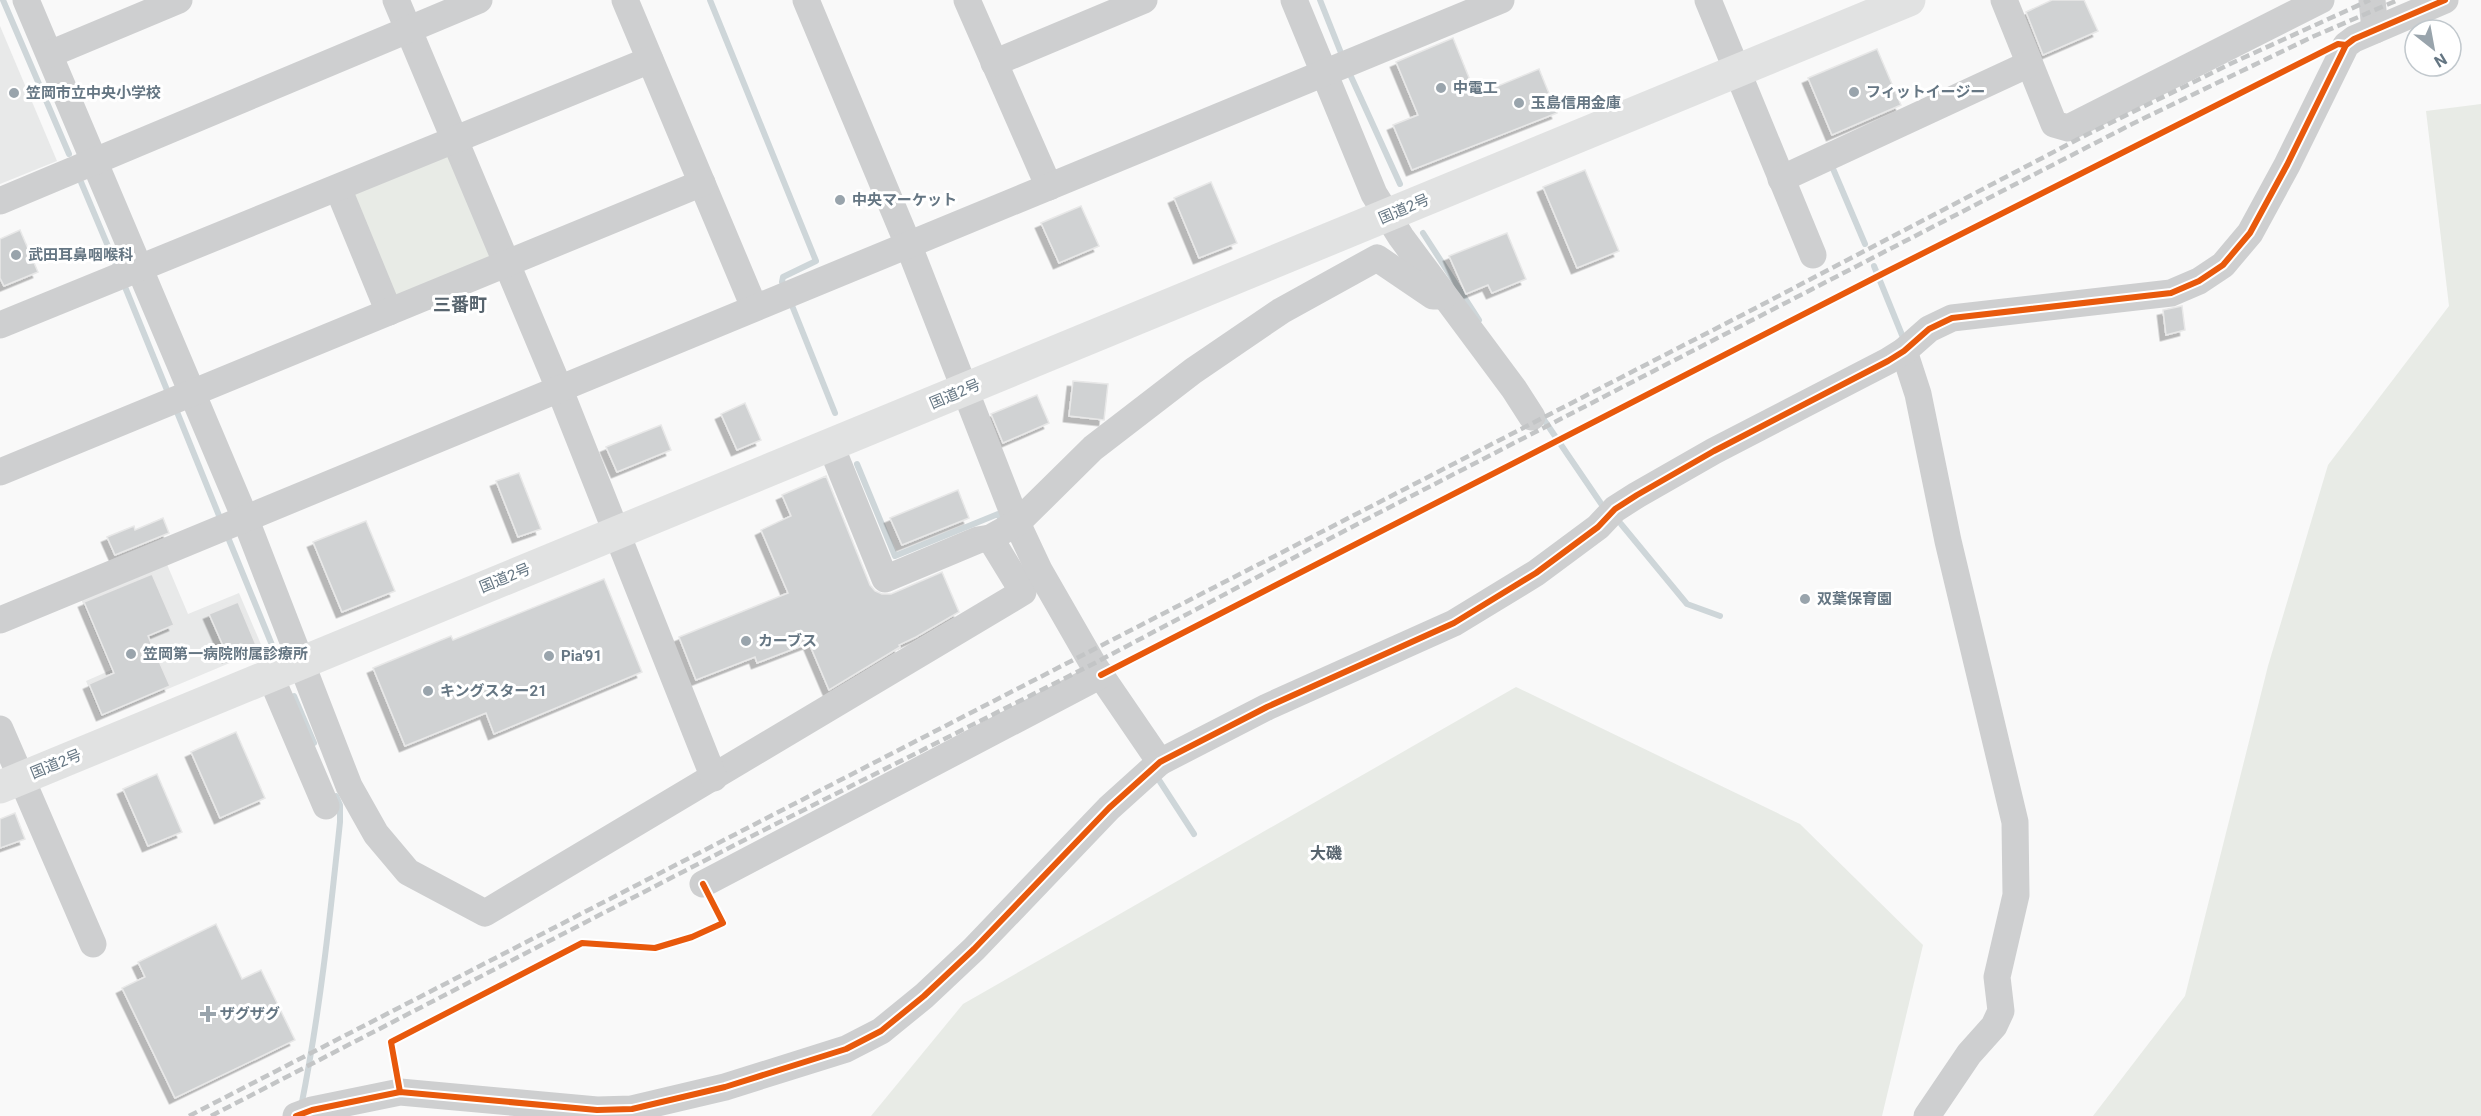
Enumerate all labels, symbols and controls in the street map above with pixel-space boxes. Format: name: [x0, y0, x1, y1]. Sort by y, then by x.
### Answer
north arrow: [2403, 18, 2463, 78]
text: N: [2431, 49, 2450, 71]
place label: 中電工: [1453, 79, 1498, 97]
marker: 中電工: [1434, 81, 1448, 95]
place label: フィットイージー: [1866, 83, 1985, 101]
place label: 笠岡市立中央小学校: [26, 84, 161, 102]
marker: フィットイージー: [1847, 85, 1861, 99]
marker: 笠岡市立中央小学校: [7, 86, 21, 100]
place label: 玉島信用金庫: [1531, 94, 1621, 112]
marker: 玉島信用金庫: [1512, 96, 1526, 110]
street label: 国道2号: [1376, 190, 1432, 228]
place label: 中央マーケット: [852, 191, 957, 209]
marker: 中央マーケット: [833, 193, 847, 207]
place label: 武田耳鼻咽喉科: [28, 246, 133, 264]
marker: 武田耳鼻咽喉科: [9, 248, 23, 262]
district label: 三番町: [433, 294, 487, 315]
street label: 国道2号: [927, 375, 983, 413]
street label: 国道2号: [477, 560, 533, 596]
place label: 双葉保育園: [1817, 590, 1892, 608]
marker: 双葉保育園: [1798, 592, 1812, 606]
place label: カーブス: [758, 632, 817, 650]
marker: カーブス: [739, 634, 753, 648]
place label: 笠岡第一病院附属診療所: [143, 645, 308, 663]
marker: 笠岡第一病院附属診療所: [124, 647, 138, 661]
place label: Pia'91: [561, 647, 602, 665]
marker: Pia'91: [542, 649, 556, 663]
place label: キングスター21: [440, 682, 547, 700]
marker: キングスター21: [421, 684, 435, 698]
street label: 国道2号: [28, 746, 84, 782]
district label: 大磯: [1310, 844, 1342, 863]
place label: ザグザグ: [220, 1005, 280, 1023]
marker: ザグザグ: [201, 1007, 215, 1021]

